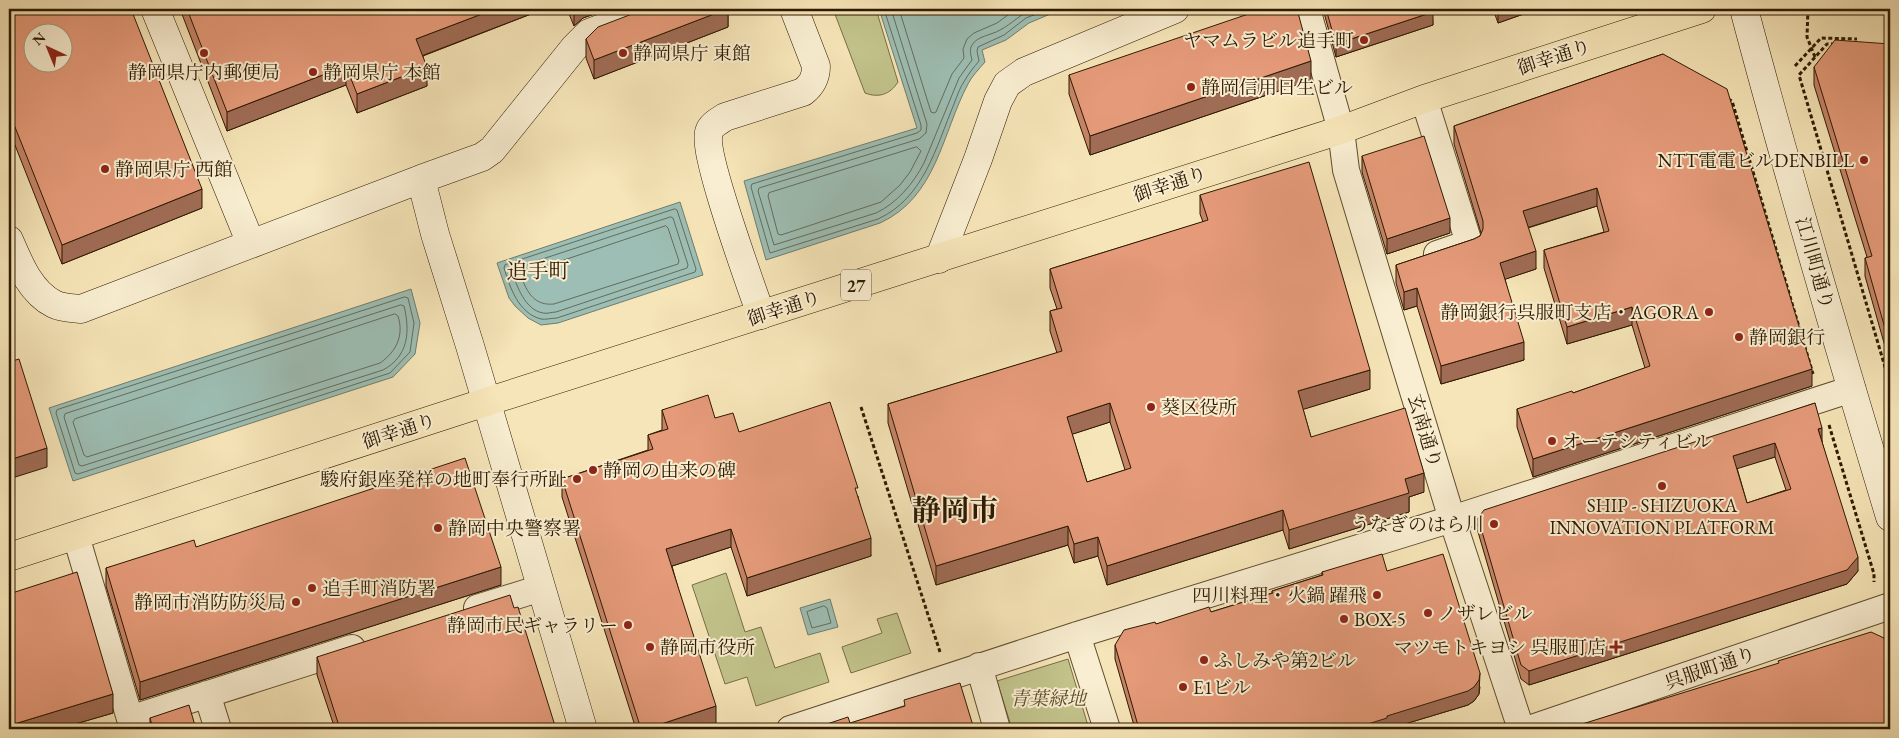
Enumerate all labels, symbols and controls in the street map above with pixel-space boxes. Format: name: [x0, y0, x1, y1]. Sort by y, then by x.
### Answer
north arrow: [22, 22, 72, 72]
text: N: [29, 28, 50, 49]
place label: ヤマムラビル追手町: [1183, 28, 1354, 53]
street label: 御幸通り: [1514, 33, 1594, 81]
marker: ヤマムラビル追手町: [1358, 34, 1370, 46]
place label: 静岡県庁 東館: [633, 41, 751, 66]
marker: 静岡県庁内郵便局: [198, 47, 210, 59]
marker: 静岡県庁 東館: [617, 47, 629, 59]
place label: 静岡県庁内郵便局: [128, 60, 280, 85]
place label: 静岡県庁 本館: [323, 60, 441, 85]
marker: 静岡県庁 本館: [307, 66, 319, 78]
place label: 静岡信用日生ビル: [1201, 75, 1353, 100]
marker: 静岡信用日生ビル: [1185, 81, 1197, 93]
place label: NTT電電ビルDENBILL: [1658, 148, 1854, 173]
marker: NTT電電ビルDENBILL: [1858, 154, 1870, 166]
place label: 静岡県庁 西館: [115, 157, 233, 182]
street label: 御幸通り: [1130, 160, 1210, 208]
marker: 静岡県庁 西館: [99, 163, 111, 175]
street label: 江川町通り: [1790, 214, 1840, 312]
district label: 追手町: [507, 257, 570, 284]
road number: 27: [841, 270, 871, 300]
street label: 御幸通り: [744, 284, 824, 332]
place label: 静岡銀行呉服町支店・AGORA: [1441, 300, 1700, 325]
marker: 静岡銀行呉服町支店・AGORA: [1703, 306, 1715, 318]
place label: 静岡銀行: [1749, 325, 1825, 350]
marker: 静岡銀行: [1733, 331, 1745, 343]
street label: 玄南通り: [1402, 391, 1448, 471]
place label: 葵区役所: [1161, 395, 1237, 420]
marker: 葵区役所: [1145, 401, 1157, 413]
street label: 御幸通り: [359, 407, 439, 455]
place label: オーテシティビル: [1562, 429, 1712, 454]
marker: オーテシティビル: [1546, 435, 1558, 447]
place label: 静岡の由来の碑: [603, 458, 736, 483]
marker: 静岡の由来の碑: [587, 464, 599, 476]
place label: 駿府銀座発祥の地町奉行所趾: [320, 467, 567, 492]
marker: 駿府銀座発祥の地町奉行所趾: [571, 473, 583, 485]
marker: SHIP - SHIZUOKA INNOVATION PLATFORM: [1656, 480, 1668, 492]
district label: 静岡市: [911, 491, 999, 529]
place label: SHIP - SHIZUOKA INNOVATION PLATFORM: [1549, 493, 1775, 540]
place label: うなぎのはら川: [1351, 512, 1484, 537]
place label: 静岡中央警察署: [448, 516, 581, 541]
marker: うなぎのはら川: [1488, 518, 1500, 530]
marker: 静岡中央警察署: [432, 522, 444, 534]
place label: 追手町消防署: [322, 576, 436, 601]
marker: 追手町消防署: [306, 582, 318, 594]
place label: 四川料理・火鍋 躍飛: [1192, 583, 1367, 608]
marker: 四川料理・火鍋 躍飛: [1371, 589, 1383, 601]
place label: 静岡市消防防災局: [134, 590, 286, 615]
marker: 静岡市消防防災局: [290, 596, 302, 608]
place label: ノザレビル: [1438, 601, 1533, 626]
place label: BOX-5: [1354, 607, 1406, 632]
marker: ノザレビル: [1422, 607, 1434, 619]
place label: 静岡市民ギャラリー: [447, 613, 618, 638]
marker: BOX-5: [1338, 613, 1350, 625]
marker: 静岡市民ギャラリー: [622, 619, 634, 631]
place label: 静岡市役所: [660, 635, 755, 660]
place label: マツモトキヨシ 呉服町店: [1394, 635, 1606, 660]
marker: 静岡市役所: [644, 641, 656, 653]
marker: マツモトキヨシ 呉服町店: [1610, 641, 1622, 653]
street label: 呉服町通り: [1661, 641, 1759, 695]
place label: ふしみや第2ビル: [1214, 648, 1356, 673]
marker: ふしみや第2ビル: [1198, 654, 1210, 666]
place label: E1ビル: [1193, 675, 1251, 700]
marker: E1ビル: [1177, 681, 1189, 693]
park label: 青葉緑地: [1010, 686, 1088, 711]

